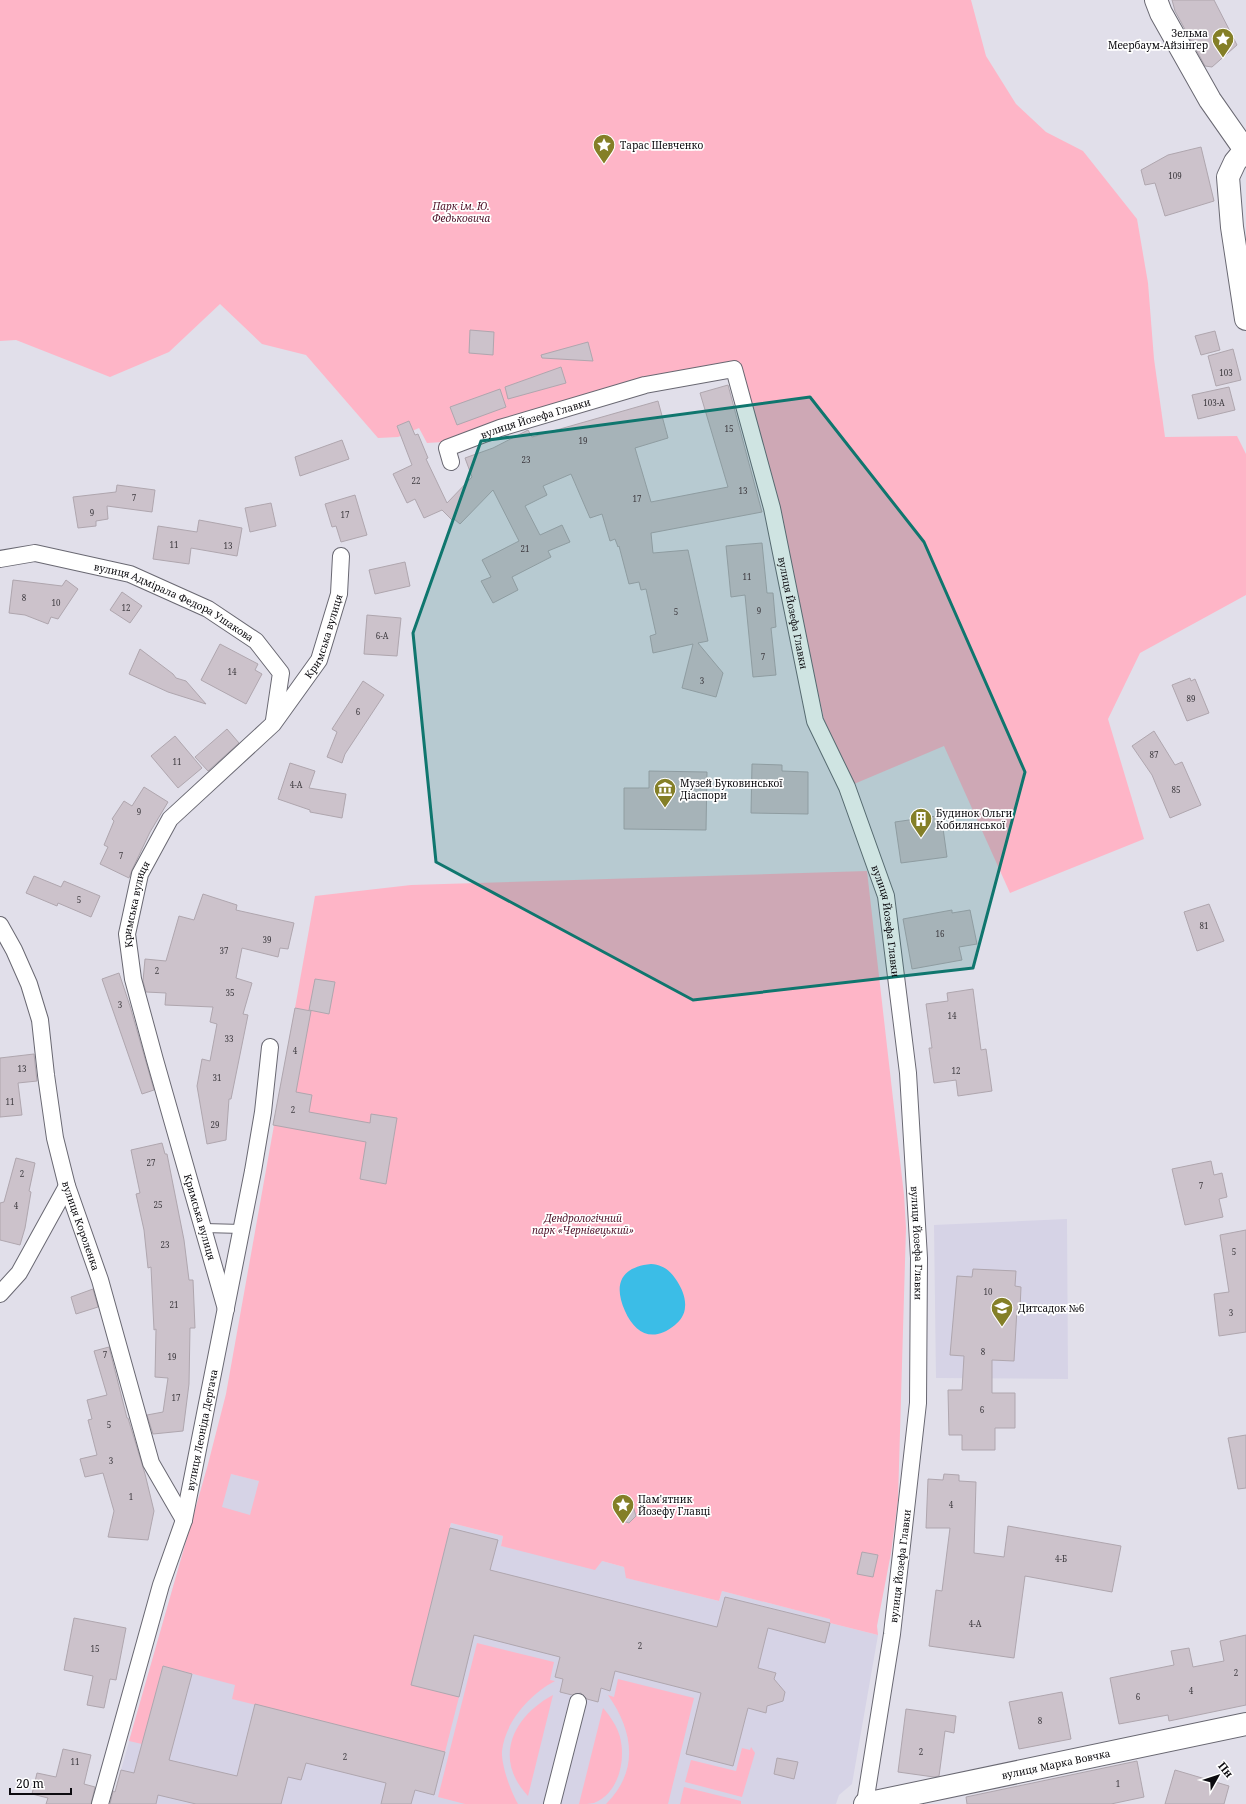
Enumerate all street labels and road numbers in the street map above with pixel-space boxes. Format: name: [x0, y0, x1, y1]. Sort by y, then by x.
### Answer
street label: вулиця Йозефа Главки: [478, 395, 592, 442]
street label: вулиця Йозефа Главки: [775, 556, 811, 671]
street label: вулиця Адмірала Федора Ушакова: [93, 559, 257, 645]
street label: Кримська вулиця: [301, 592, 346, 681]
street label: Кримська вулиця: [120, 858, 153, 949]
street label: вулиця Йозефа Главки: [868, 863, 903, 978]
street label: Кримська вулиця: [181, 1172, 219, 1262]
street label: вулиця Короленка: [59, 1180, 103, 1273]
street label: вулиця Йозефа Главки: [908, 1186, 926, 1300]
street label: вулиця Леоніда Дергача: [183, 1368, 221, 1492]
street label: вулиця Йозефа Главки: [886, 1508, 914, 1624]
street label: вулиця Марка Вовчка: [1000, 1746, 1112, 1782]

